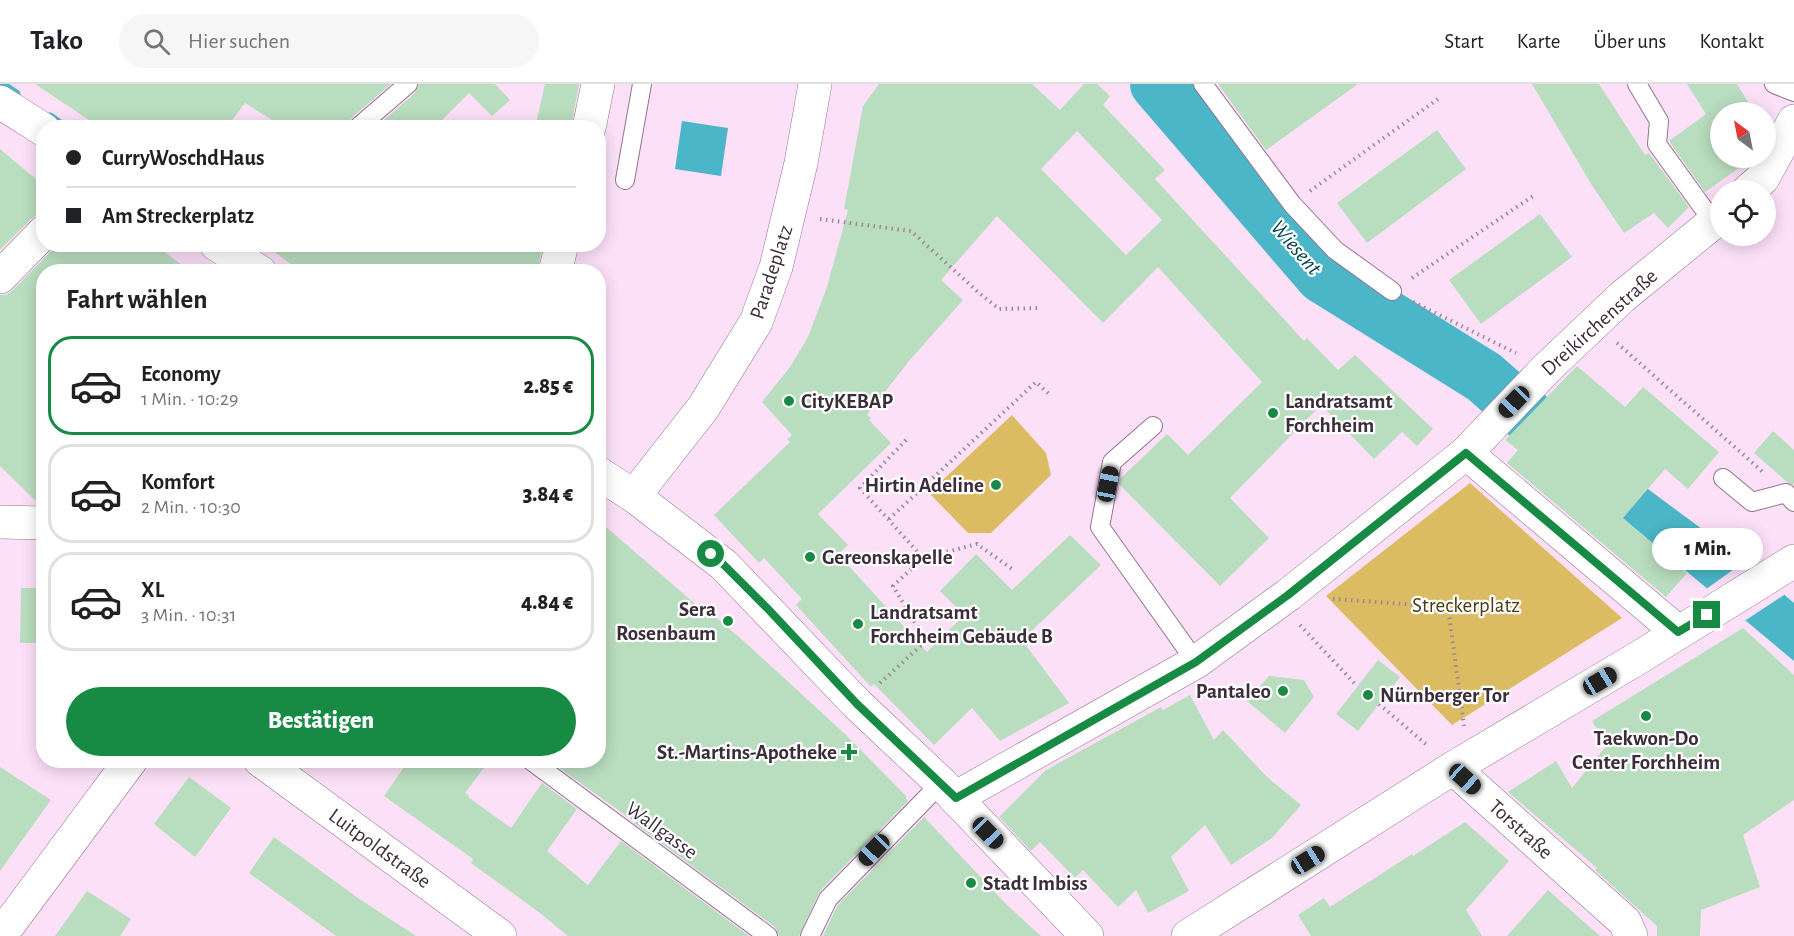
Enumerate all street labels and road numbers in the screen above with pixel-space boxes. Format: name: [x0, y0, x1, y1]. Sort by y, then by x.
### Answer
street label: Paradeplatz: [746, 222, 797, 322]
street label: Dreikirchenstraße: [1537, 265, 1661, 380]
street label: Torstraße: [1485, 796, 1557, 863]
street label: Wallgasse: [622, 798, 701, 863]
street label: Luitpoldstraße: [325, 805, 435, 892]

